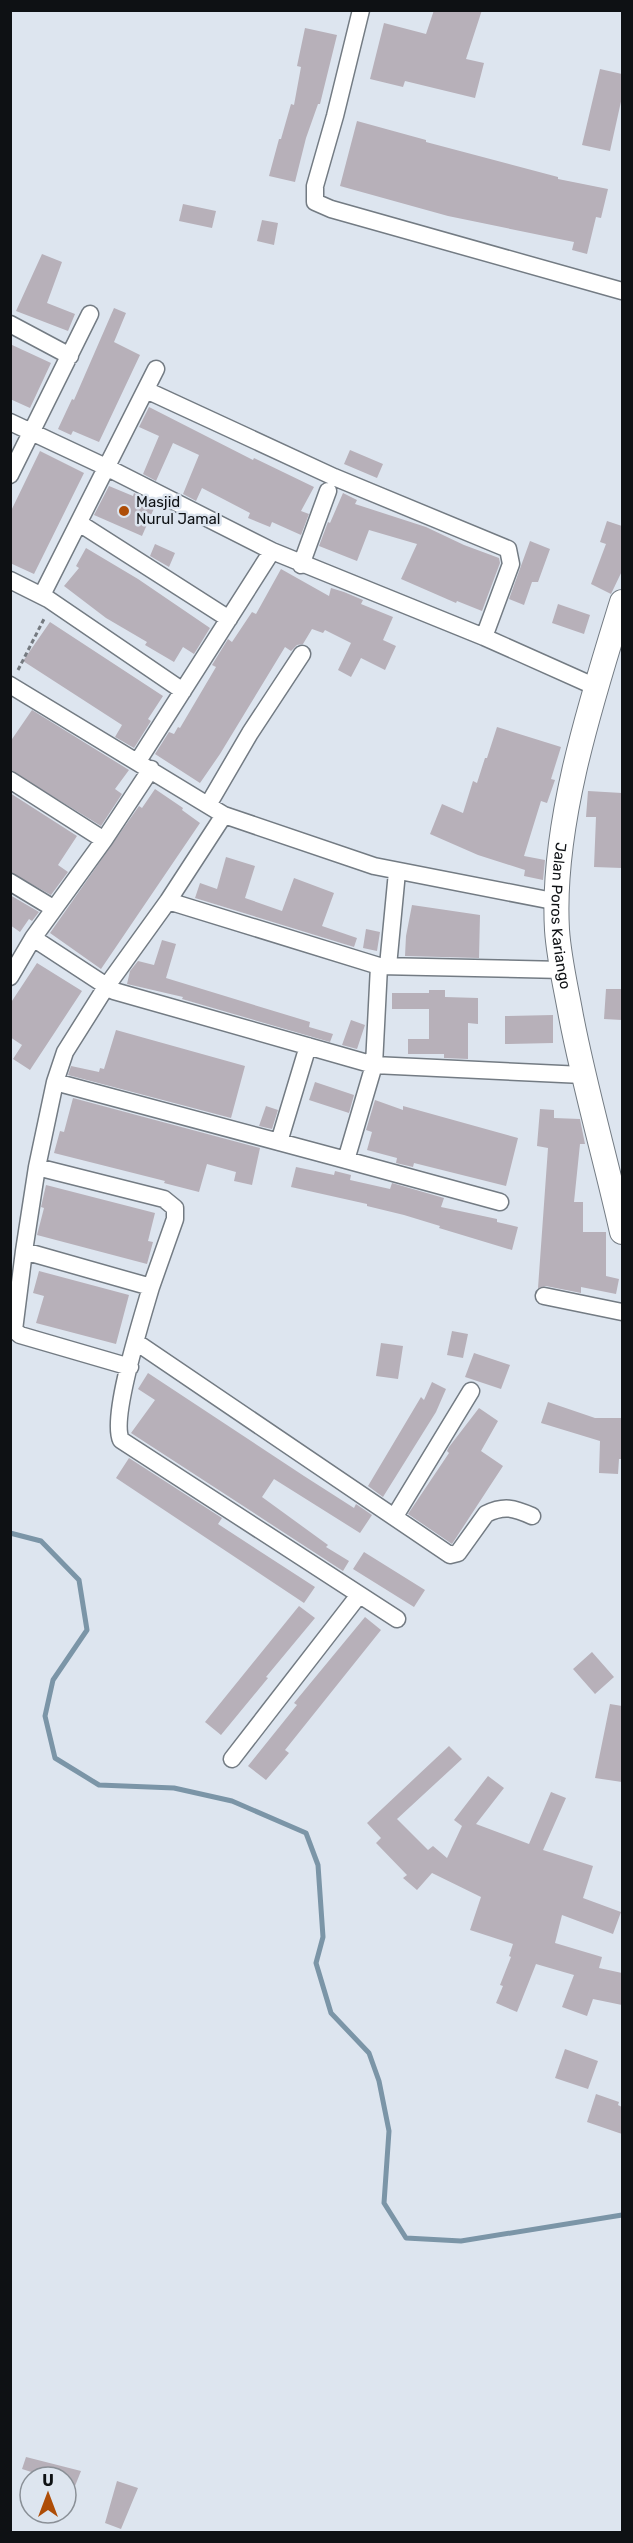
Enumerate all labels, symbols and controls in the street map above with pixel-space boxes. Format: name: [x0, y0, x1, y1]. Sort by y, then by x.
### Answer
place label: Masjid Nurul Jamal: [136, 493, 221, 528]
marker: Masjid Nurul Jamal: [117, 504, 131, 518]
street label: Jalan Poros Kariango: [547, 841, 575, 991]
north arrow: [18, 2465, 78, 2525]
text: U: [42, 2471, 54, 2490]

